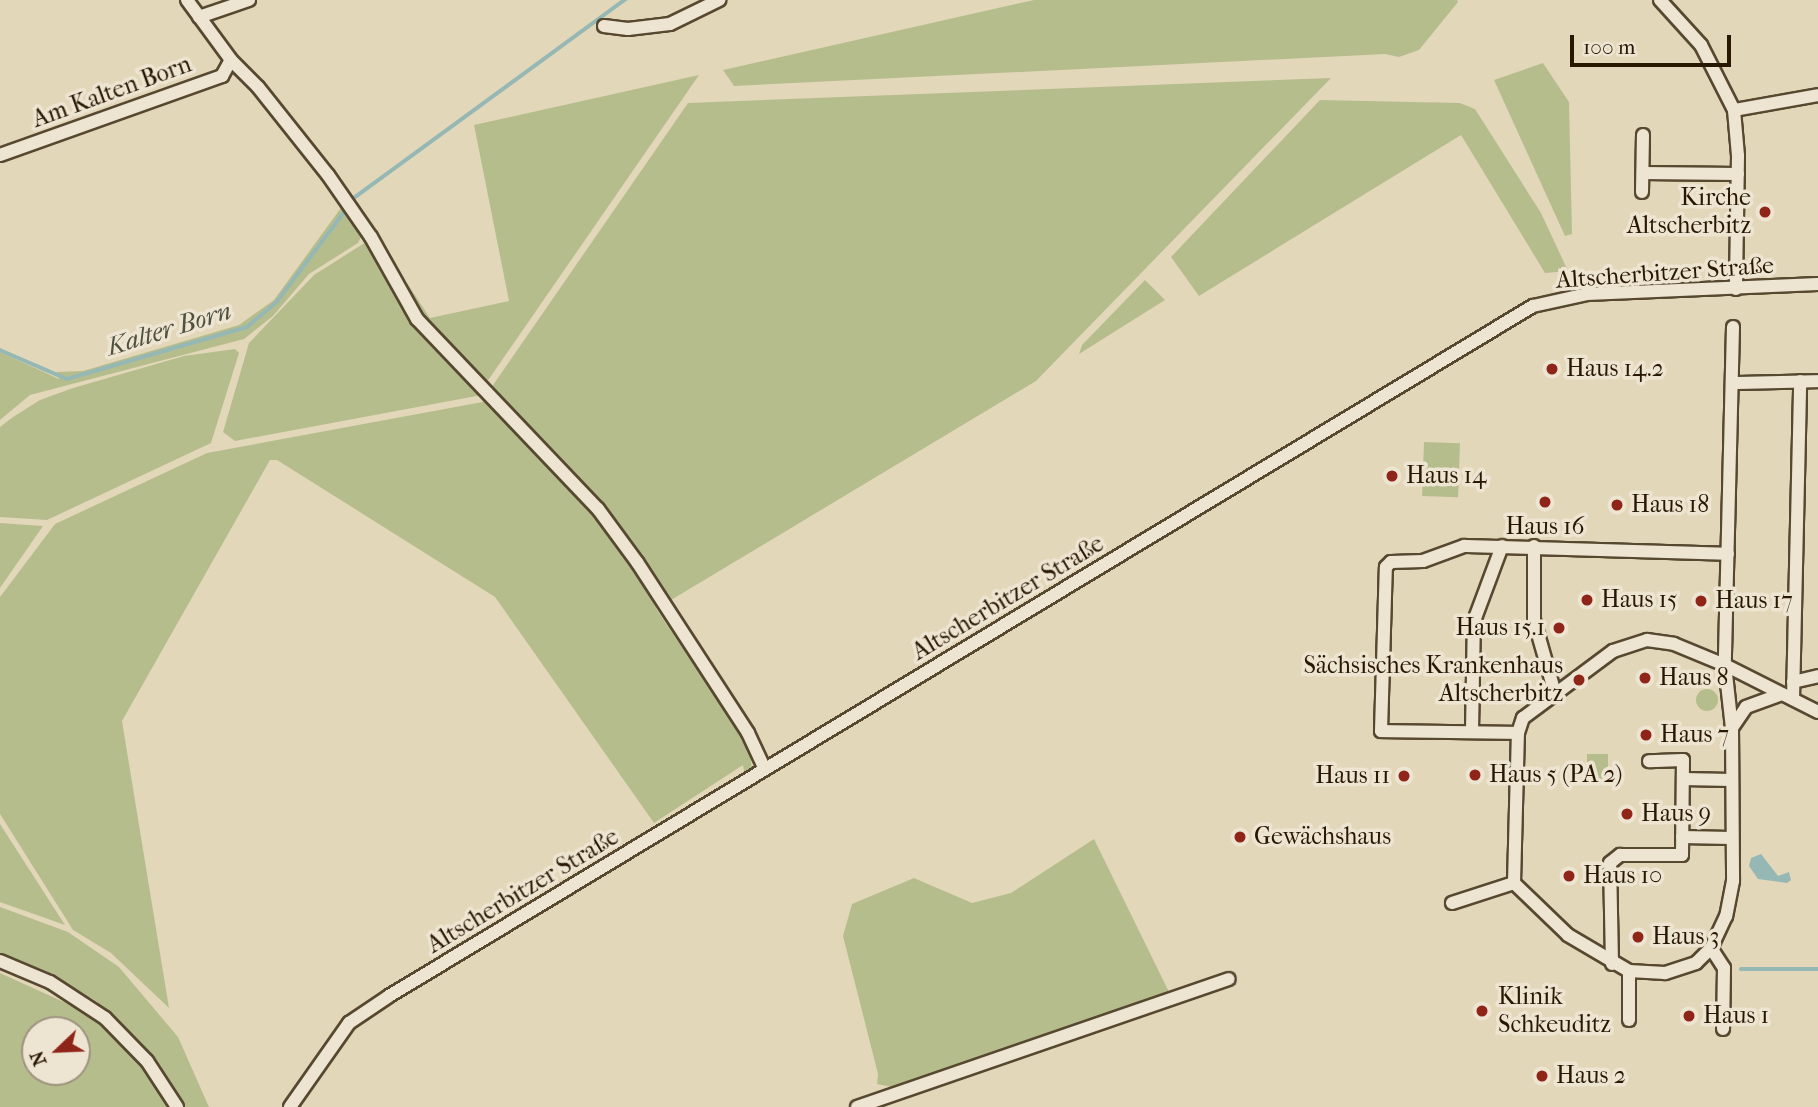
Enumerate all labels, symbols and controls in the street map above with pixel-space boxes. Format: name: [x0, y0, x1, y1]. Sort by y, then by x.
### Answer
scale bar: [1573, 21, 1734, 65]
text: 100 m: [1583, 35, 1636, 59]
street label: Am Kalten Born: [28, 50, 196, 134]
place label: Kirche Altscherbitz: [1627, 184, 1751, 240]
marker: Kirche Altscherbitz: [1757, 204, 1773, 220]
street label: Altscherbitzer Straße: [1555, 251, 1775, 295]
water label: Kalter Born: [103, 295, 235, 363]
place label: Haus 14.2: [1566, 355, 1664, 383]
marker: Haus 14.2: [1544, 361, 1560, 377]
place label: Haus 14: [1406, 462, 1486, 490]
marker: Haus 14: [1384, 468, 1400, 484]
place label: Haus 18: [1631, 491, 1709, 519]
marker: Haus 16: [1537, 494, 1553, 510]
marker: Haus 18: [1609, 497, 1625, 513]
place label: Haus 16: [1505, 513, 1585, 541]
street label: Altscherbitzer Straße: [907, 529, 1109, 667]
place label: Haus 15: [1601, 586, 1677, 614]
place label: Haus 17: [1715, 587, 1793, 615]
marker: Haus 15: [1579, 592, 1595, 608]
marker: Haus 17: [1693, 593, 1709, 609]
place label: Haus 15.1: [1455, 614, 1545, 642]
marker: Haus 15.1: [1551, 620, 1567, 636]
place label: Sächsisches Krankenhaus Altscherbitz: [1304, 652, 1563, 708]
place label: Haus 8: [1659, 664, 1729, 692]
marker: Sächsisches Krankenhaus Altscherbitz: [1569, 670, 1589, 690]
marker: Haus 8: [1637, 670, 1653, 686]
place label: Haus 7: [1660, 721, 1729, 749]
marker: Haus 7: [1638, 727, 1654, 743]
place label: Haus 5 (PA 2): [1489, 761, 1622, 789]
place label: Haus 11: [1315, 762, 1390, 790]
marker: Haus 5 (PA 2): [1467, 767, 1483, 783]
marker: Haus 11: [1396, 768, 1412, 784]
place label: Haus 9: [1641, 800, 1711, 828]
marker: Haus 9: [1619, 806, 1635, 822]
street label: Altscherbitzer Straße: [422, 822, 624, 960]
place label: Gewächshaus: [1254, 823, 1391, 851]
marker: Gewächshaus: [1232, 829, 1248, 845]
place label: Haus 10: [1583, 862, 1662, 890]
marker: Haus 10: [1561, 868, 1577, 884]
place label: Haus 3: [1652, 923, 1719, 951]
marker: Haus 3: [1630, 929, 1646, 945]
place label: Klinik Schkeuditz: [1498, 983, 1611, 1039]
marker: Klinik Schkeuditz: [1472, 1001, 1492, 1021]
place label: Haus 1: [1703, 1002, 1769, 1030]
marker: Haus 1: [1681, 1008, 1697, 1024]
north arrow: [21, 1016, 91, 1086]
text: N: [26, 1047, 51, 1069]
place label: Haus 2: [1556, 1062, 1626, 1090]
marker: Haus 2: [1534, 1068, 1550, 1084]

